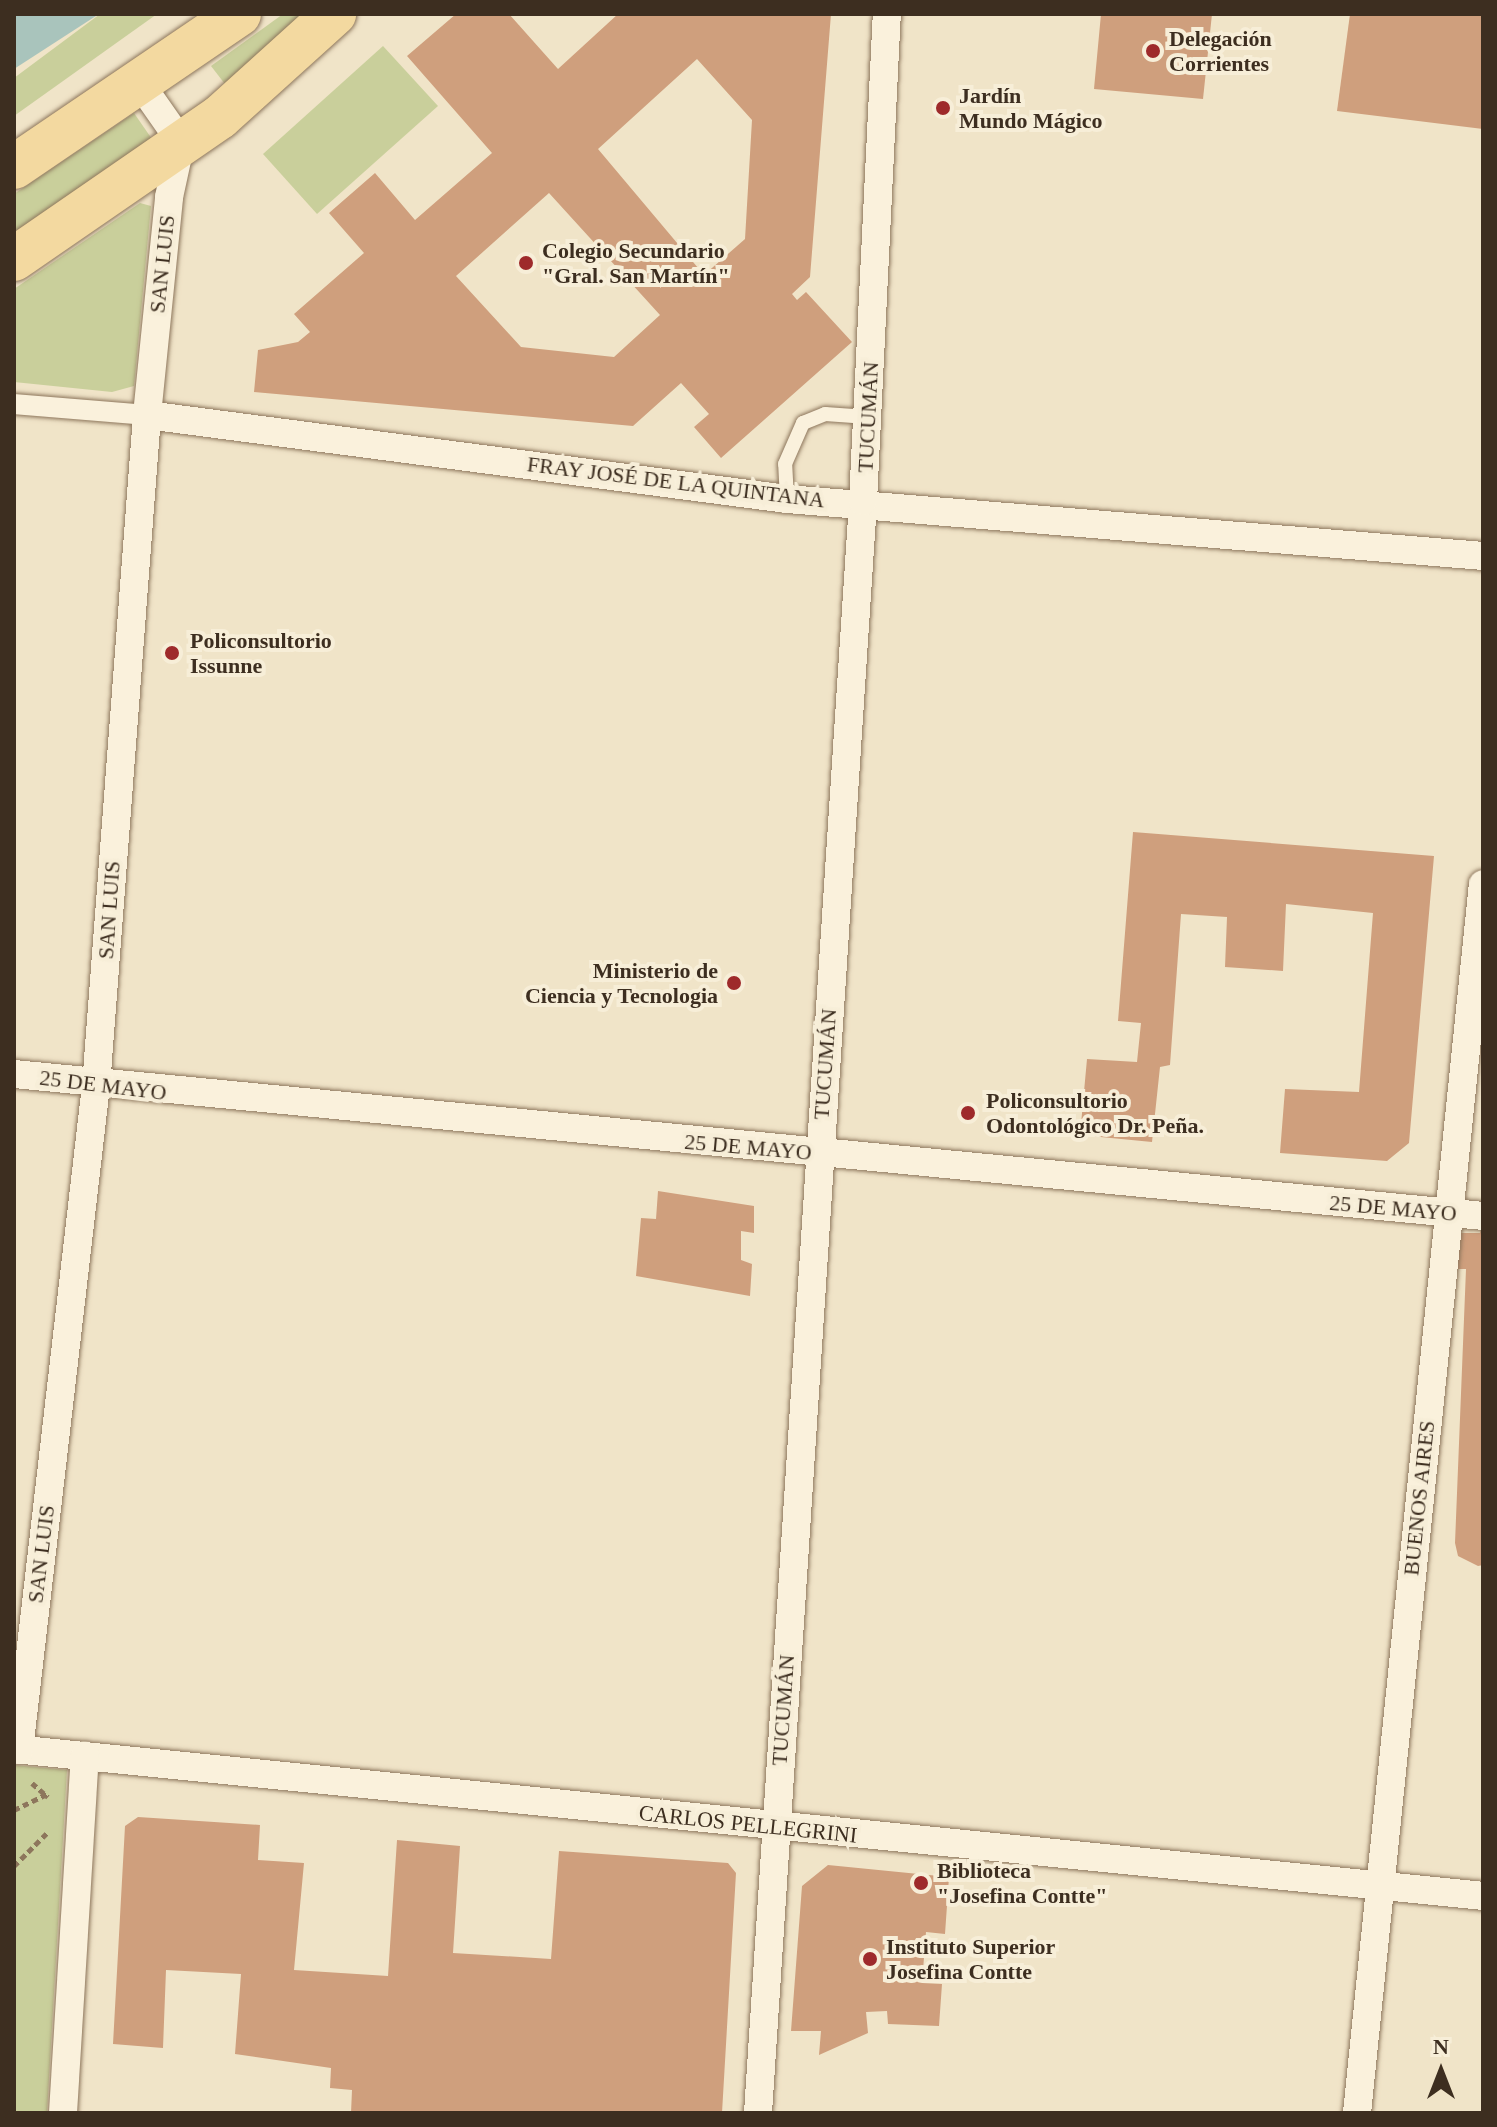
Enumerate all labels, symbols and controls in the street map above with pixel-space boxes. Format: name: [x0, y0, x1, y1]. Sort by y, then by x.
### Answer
place label: Delegación Corrientes: [1169, 25, 1272, 76]
marker: Delegación Corrientes: [1144, 42, 1162, 60]
place label: Jardín Mundo Mágico: [959, 82, 1103, 134]
marker: Jardín Mundo Mágico: [934, 99, 952, 117]
street label: SAN LUIS: [144, 214, 180, 314]
place label: Colegio Secundario "Gral. San Martín": [542, 237, 730, 288]
marker: Colegio Secundario "Gral. San Martín": [517, 254, 535, 272]
street label: TUCUMÁN: [852, 361, 884, 473]
street label: FRAY JOSÉ DE LA QUINTANA: [525, 451, 827, 513]
place label: Policonsultorio Issunne: [190, 627, 332, 678]
marker: Policonsultorio Issunne: [161, 642, 183, 664]
street label: SAN LUIS: [92, 860, 126, 960]
place label: Ministerio de Ciencia y Tecnologia: [524, 957, 718, 1008]
marker: Ministerio de Ciencia y Tecnologia: [725, 974, 743, 992]
street label: TUCUMÁN: [808, 1008, 842, 1120]
street label: 25 DE MAYO: [38, 1064, 168, 1106]
place label: Policonsultorio Odontológico Dr. Peña.: [986, 1087, 1204, 1138]
marker: Policonsultorio Odontológico Dr. Peña.: [957, 1102, 979, 1124]
street label: 25 DE MAYO: [683, 1128, 813, 1166]
street label: 25 DE MAYO: [1328, 1189, 1458, 1227]
street label: BUENOS AIRES: [1398, 1419, 1440, 1577]
street label: SAN LUIS: [22, 1504, 60, 1604]
street label: TUCUMÁN: [766, 1654, 800, 1766]
street label: CARLOS PELLEGRINI: [638, 1799, 858, 1849]
place label: Biblioteca "Josefina Contte": [937, 1857, 1107, 1908]
marker: Biblioteca "Josefina Contte": [912, 1874, 930, 1892]
place label: Instituto Superior Josefina Contte: [886, 1933, 1055, 1984]
marker: Instituto Superior Josefina Contte: [861, 1950, 879, 1968]
north arrow: [1401, 2031, 1481, 2111]
text: N: [1433, 2034, 1449, 2059]

